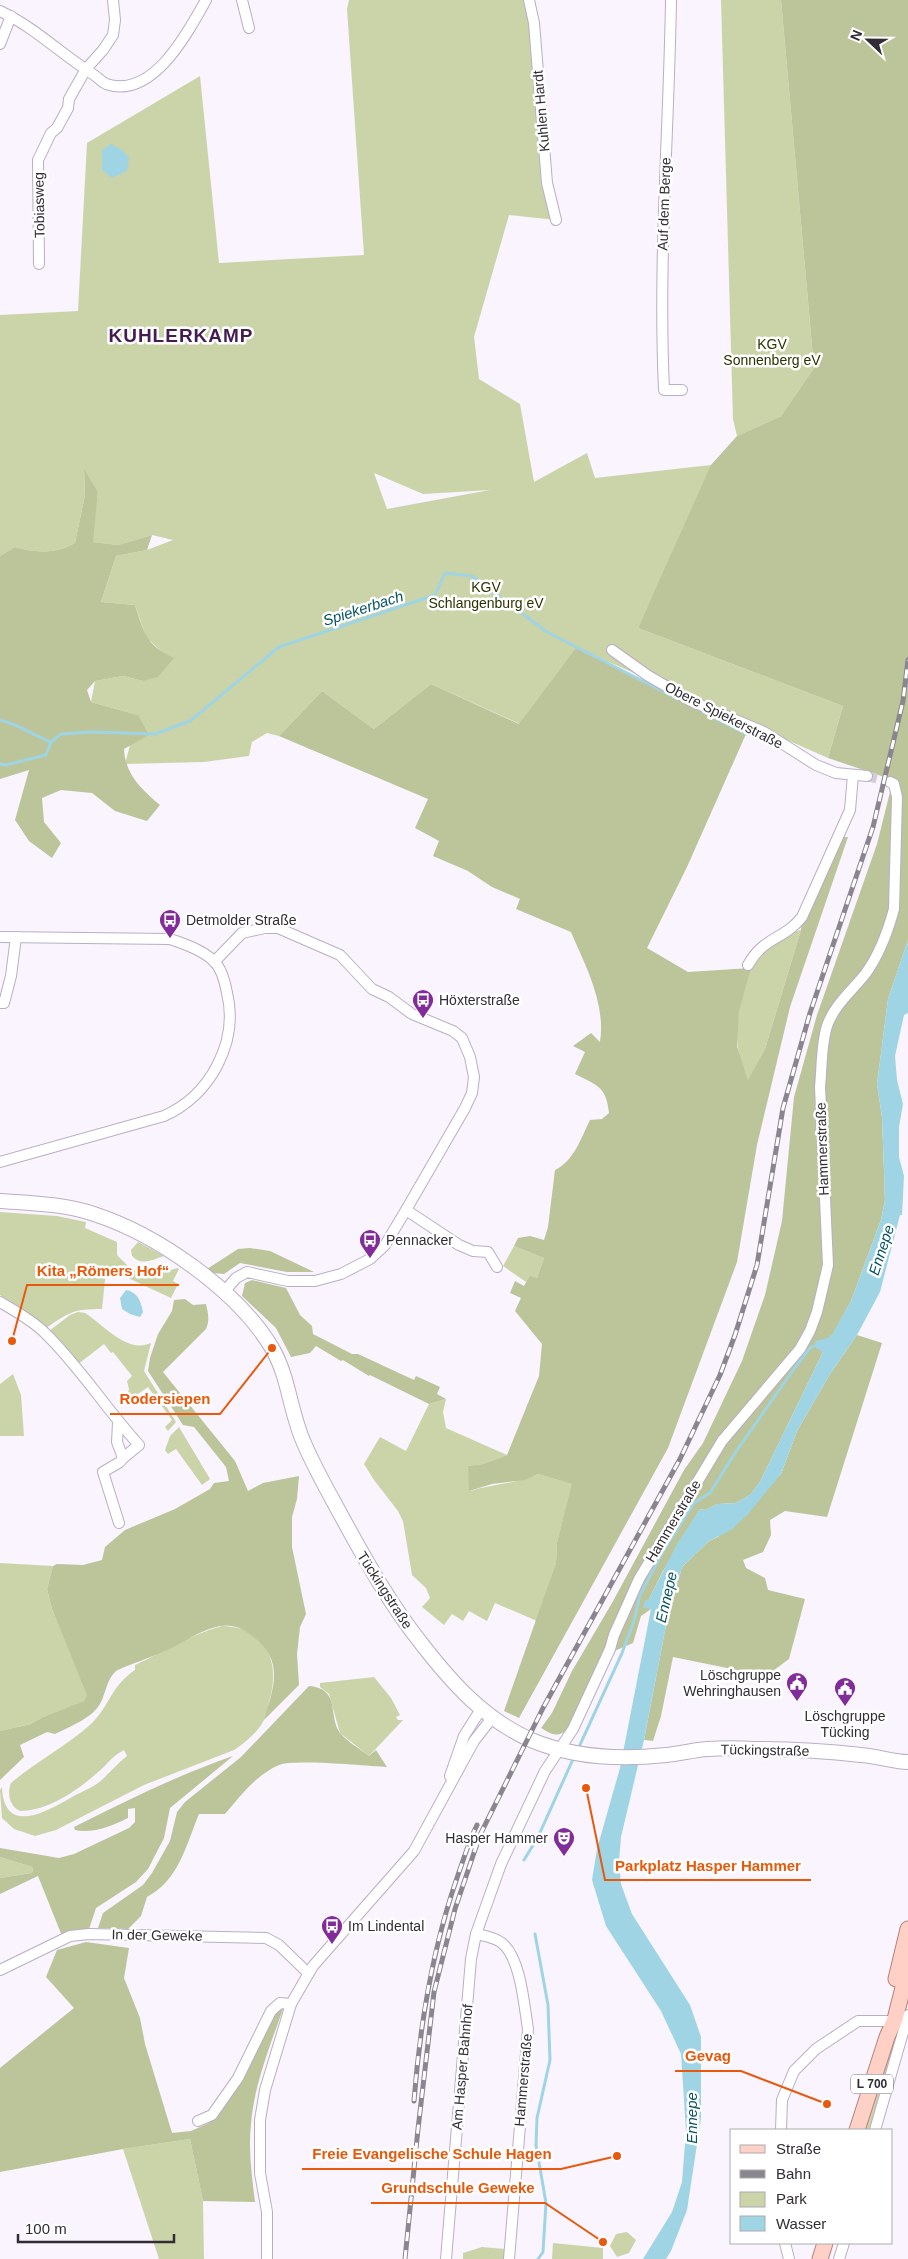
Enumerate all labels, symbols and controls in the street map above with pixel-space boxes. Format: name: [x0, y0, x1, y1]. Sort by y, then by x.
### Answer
north arrow: [843, 15, 893, 65]
text: N: [847, 27, 865, 43]
street label: Kuhlen Hardt: [529, 69, 553, 152]
street label: Auf dem Berge: [654, 157, 674, 251]
street label: Tobiasweg: [30, 172, 48, 238]
district label: KUHLERKAMP: [108, 325, 254, 346]
park label: KGV Sonnenberg eV: [723, 336, 821, 368]
park label: KGV Schlangenburg eV: [428, 579, 544, 611]
water label: Spiekerbach: [321, 587, 405, 629]
street label: Obere Spiekerstraße: [662, 678, 786, 752]
bus stop icon: Detmolder Straße: [158, 908, 182, 939]
place label: Detmolder Straße: [186, 912, 297, 928]
bus stop icon: Höxterstraße: [411, 988, 435, 1019]
place label: Höxterstraße: [439, 992, 520, 1008]
street label: Hammerstraße: [812, 1102, 832, 1196]
water label: Ennepe: [865, 1223, 897, 1277]
bus stop icon: Pennacker: [358, 1228, 382, 1259]
place label: Pennacker: [386, 1232, 453, 1248]
callout: Kita „Römers Hof“: [27, 1255, 179, 1285]
text: Kita „Römers Hof“: [37, 1262, 169, 1279]
callout: Rodersiepen: [110, 1384, 220, 1414]
text: Rodersiepen: [120, 1390, 210, 1407]
street label: Hammerstraße: [642, 1477, 704, 1565]
street label: Tückingstraße: [354, 1548, 416, 1632]
water label: Ennepe: [652, 1570, 680, 1624]
place label: Löschgruppe Wehringhausen: [683, 1667, 781, 1699]
public building icon: Löschgruppe Wehringhausen: [785, 1671, 809, 1702]
public building icon: Löschgruppe Tücking: [833, 1676, 857, 1707]
place label: Löschgruppe Tücking: [805, 1708, 886, 1740]
street label: Tückingstraße: [721, 1741, 810, 1759]
theatre icon: Hasper Hammer: [552, 1826, 576, 1857]
place label: Hasper Hammer: [445, 1830, 548, 1846]
callout: Parkplatz Hasper Hammer: [605, 1850, 811, 1880]
text: Parkplatz Hasper Hammer: [615, 1857, 801, 1874]
bus stop icon: Im Lindental: [320, 1914, 344, 1945]
place label: Im Lindental: [348, 1918, 424, 1934]
street label: In der Geweke: [111, 1926, 203, 1944]
street label: Am Hasper Bahnhof: [449, 2003, 475, 2130]
street label: Hammerstraße: [511, 2033, 535, 2127]
callout: Gevag: [675, 2041, 741, 2071]
text: Gevag: [685, 2047, 731, 2064]
road number: L 700: [851, 2074, 893, 2094]
water label: Ennepe: [683, 2092, 700, 2144]
legend: [730, 2129, 893, 2244]
callout: Freie Evangelische Schule Hagen: [302, 2139, 561, 2169]
text: Straße: [776, 2140, 821, 2157]
text: Freie Evangelische Schule Hagen: [312, 2145, 552, 2162]
text: Bahn: [776, 2165, 811, 2182]
callout: Grundschule Geweke: [371, 2173, 545, 2203]
text: Grundschule Geweke: [381, 2179, 535, 2196]
text: Park: [776, 2190, 807, 2207]
scale bar: [18, 2212, 174, 2244]
text: Wasser: [776, 2215, 826, 2232]
text: 100 m: [25, 2220, 67, 2237]

